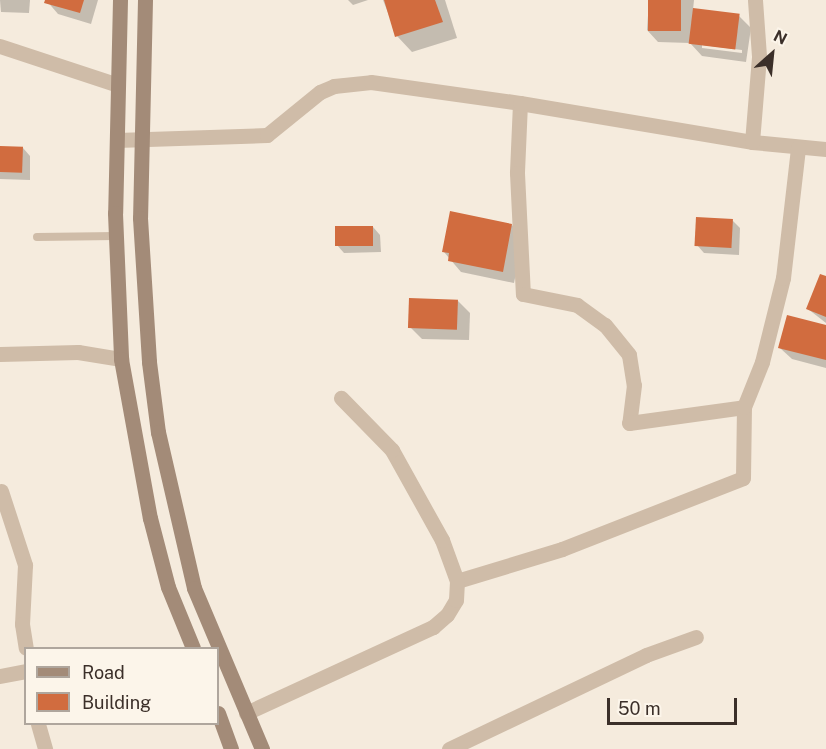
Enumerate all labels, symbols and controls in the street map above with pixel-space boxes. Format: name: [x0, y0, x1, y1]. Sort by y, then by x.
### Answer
north arrow: [742, 24, 802, 84]
text: N: [771, 26, 790, 49]
legend: [24, 647, 219, 725]
text: Road: [82, 662, 125, 683]
scale bar: [610, 686, 740, 724]
text: Building: [82, 692, 151, 713]
text: 50 m: [618, 698, 661, 719]

